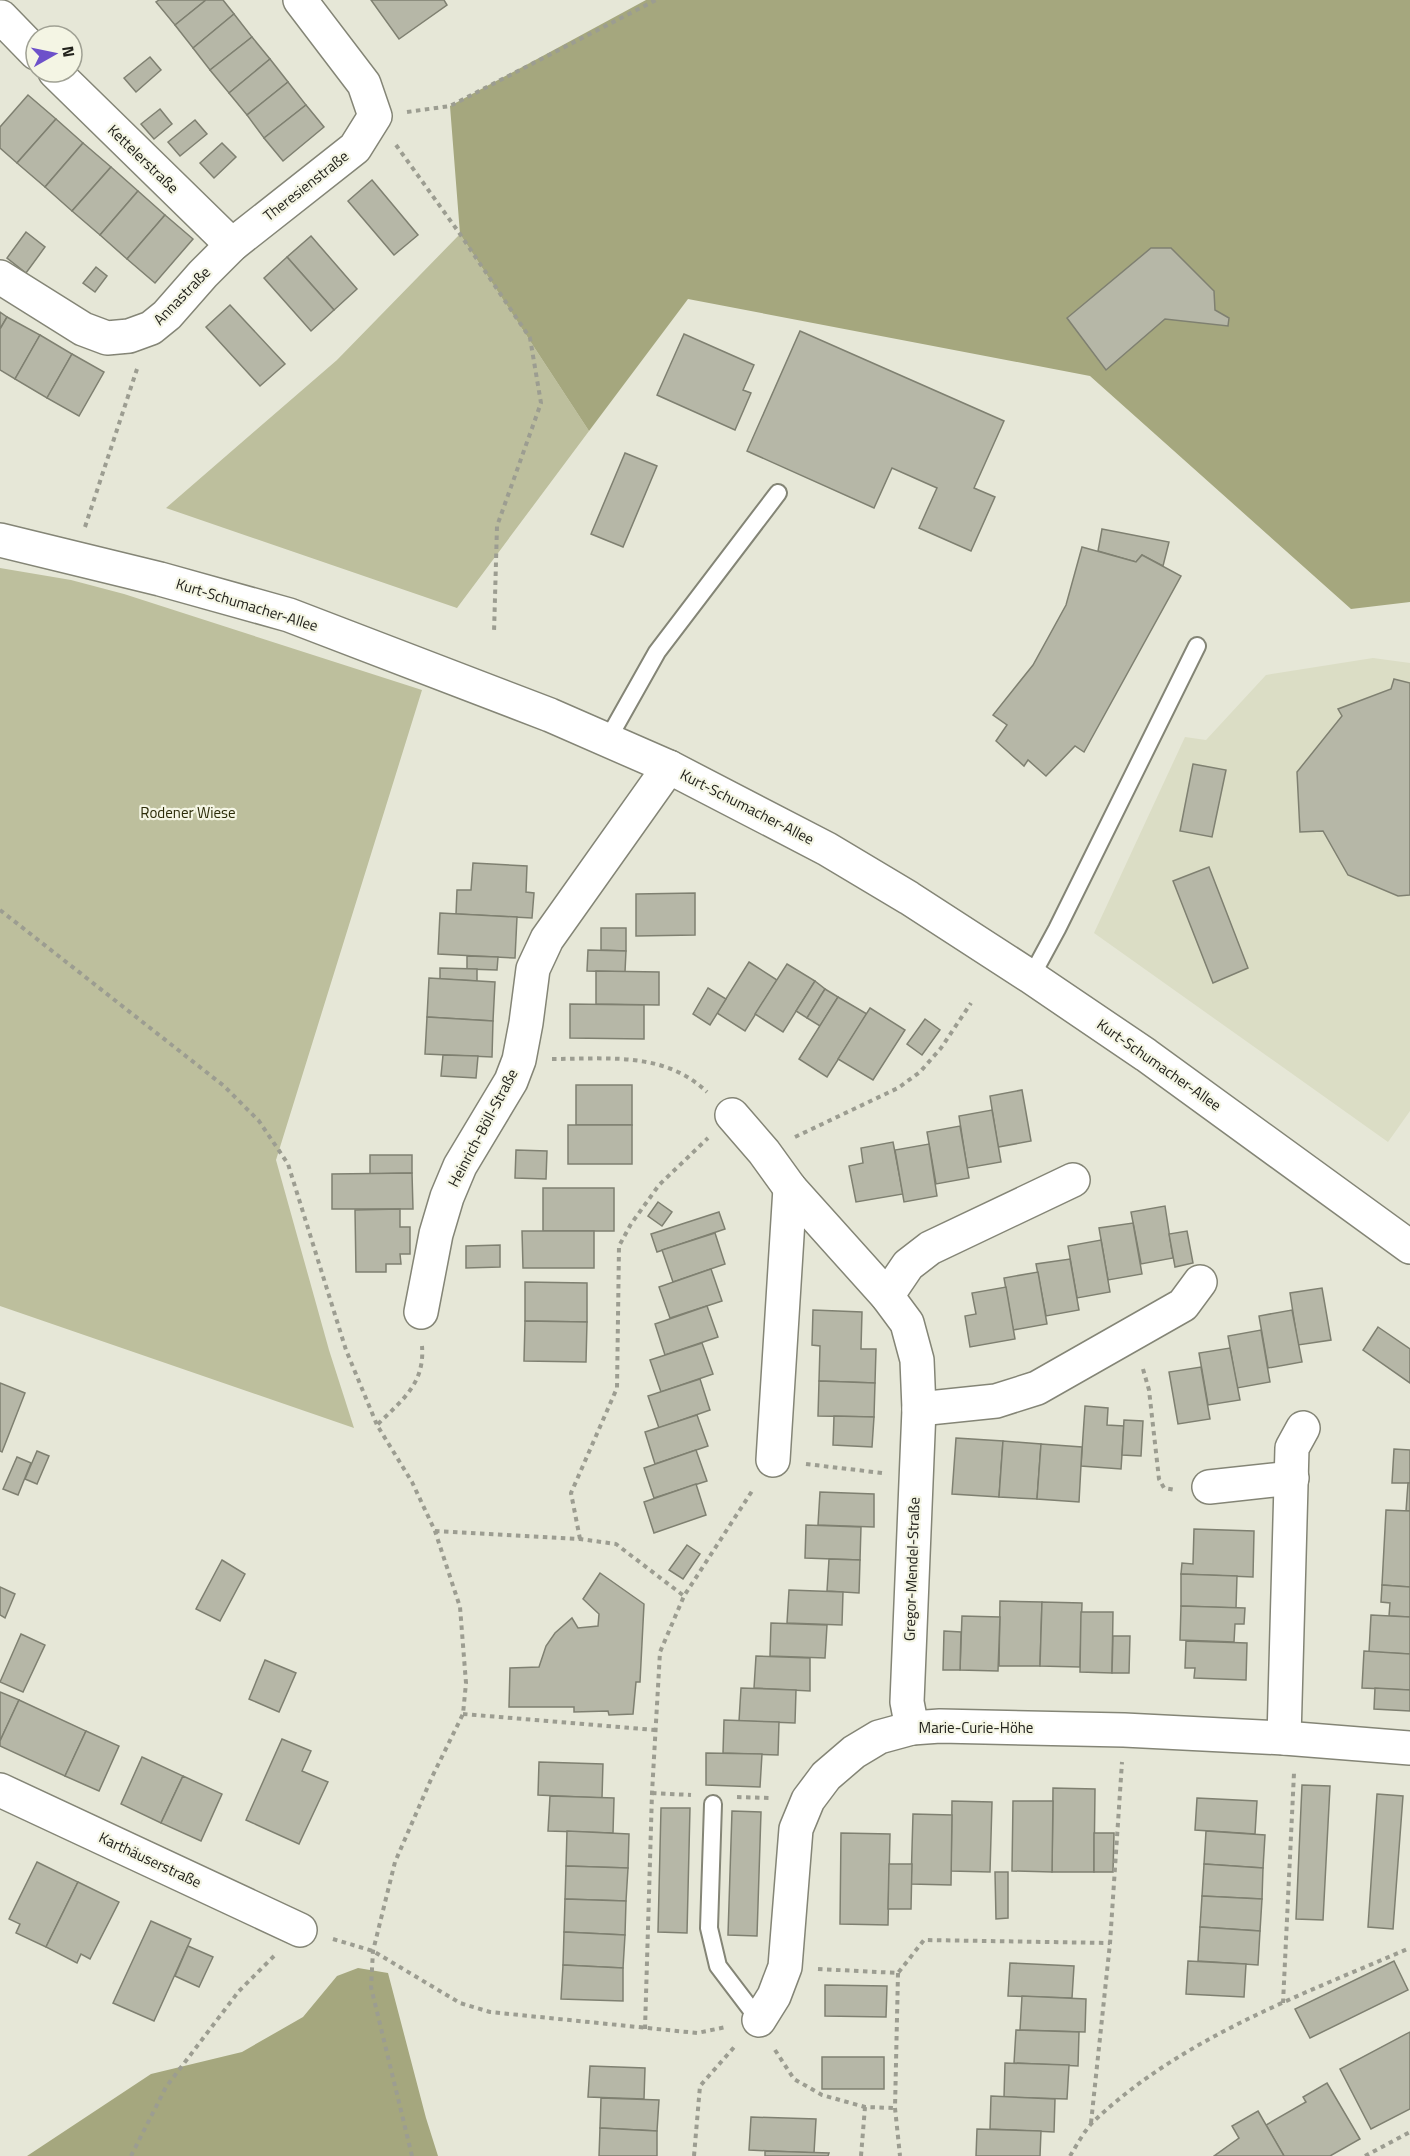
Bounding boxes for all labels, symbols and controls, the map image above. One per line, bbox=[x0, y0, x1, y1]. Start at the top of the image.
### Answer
north arrow bbox=[24, 24, 84, 84]
text: N bbox=[56, 44, 82, 59]
street label: Kettelerstraße bbox=[103, 119, 184, 199]
street label: Theresienstraße bbox=[258, 145, 353, 226]
street label: Annastraße bbox=[148, 261, 216, 330]
street label: Kurt-Schumacher-Allee bbox=[173, 572, 321, 637]
street label: Kurt-Schumacher-Allee bbox=[676, 763, 818, 850]
park label: Rodener Wiese bbox=[140, 801, 236, 824]
street label: Kurt-Schumacher-Allee bbox=[1092, 1013, 1226, 1116]
street label: Heinrich-Böll-Straße bbox=[442, 1065, 523, 1191]
street label: Gregor-Mendel-Straße bbox=[897, 1497, 926, 1641]
street label: Marie-Curie-Höhe bbox=[919, 1716, 1033, 1739]
street label: Karthäuserstraße bbox=[95, 1826, 205, 1893]

